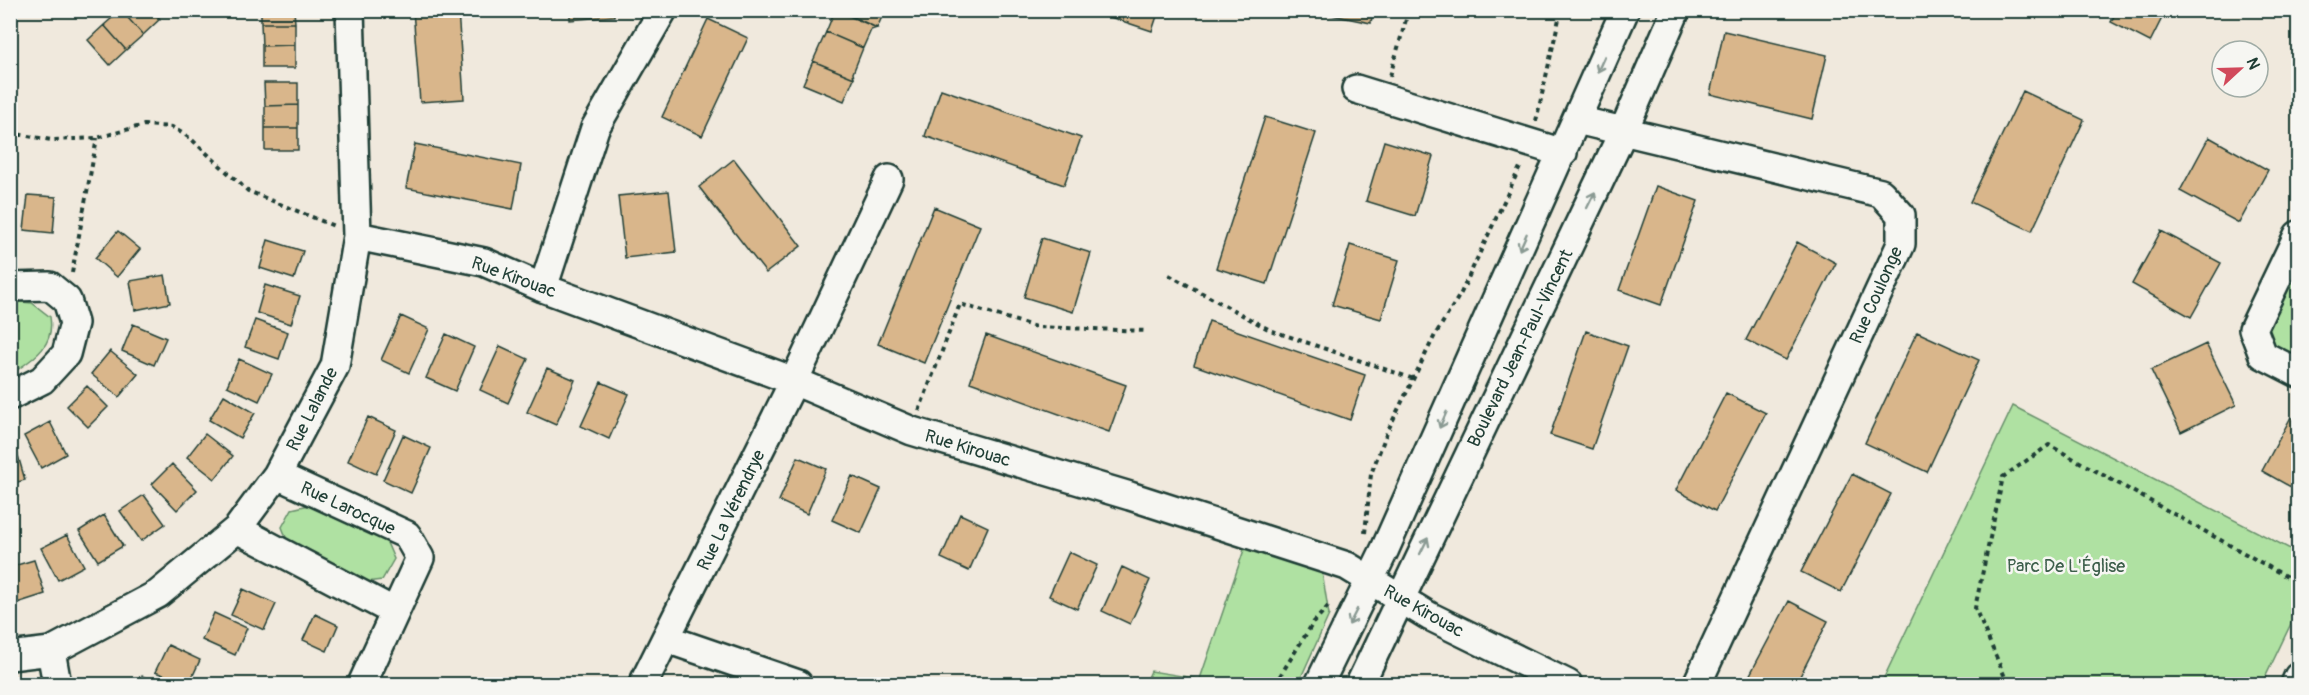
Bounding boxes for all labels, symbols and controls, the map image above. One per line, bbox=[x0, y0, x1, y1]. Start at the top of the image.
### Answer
north arrow bbox=[2210, 39, 2270, 99]
one-way arrow bbox=[1595, 55, 1606, 73]
text: N bbox=[2242, 55, 2264, 73]
one-way arrow bbox=[1585, 192, 1597, 210]
one-way arrow bbox=[1516, 233, 1528, 251]
street label: Rue Coulonge bbox=[1845, 243, 1908, 347]
street label: Boulevard Jean-Paul-Vincent bbox=[1462, 245, 1579, 451]
street label: Rue Kirouac bbox=[468, 252, 559, 303]
street label: Rue Lalande bbox=[282, 363, 343, 455]
one-way arrow bbox=[1437, 411, 1448, 429]
street label: Rue Kirouac bbox=[922, 425, 1014, 472]
street label: Rue La Vérendrye bbox=[692, 446, 771, 574]
street label: Rue Larocque bbox=[297, 476, 399, 540]
one-way arrow bbox=[1419, 538, 1431, 556]
park label: Parc De L'Église bbox=[2007, 555, 2125, 578]
street label: Rue Kirouac bbox=[1379, 580, 1468, 643]
one-way arrow bbox=[1346, 607, 1358, 625]

